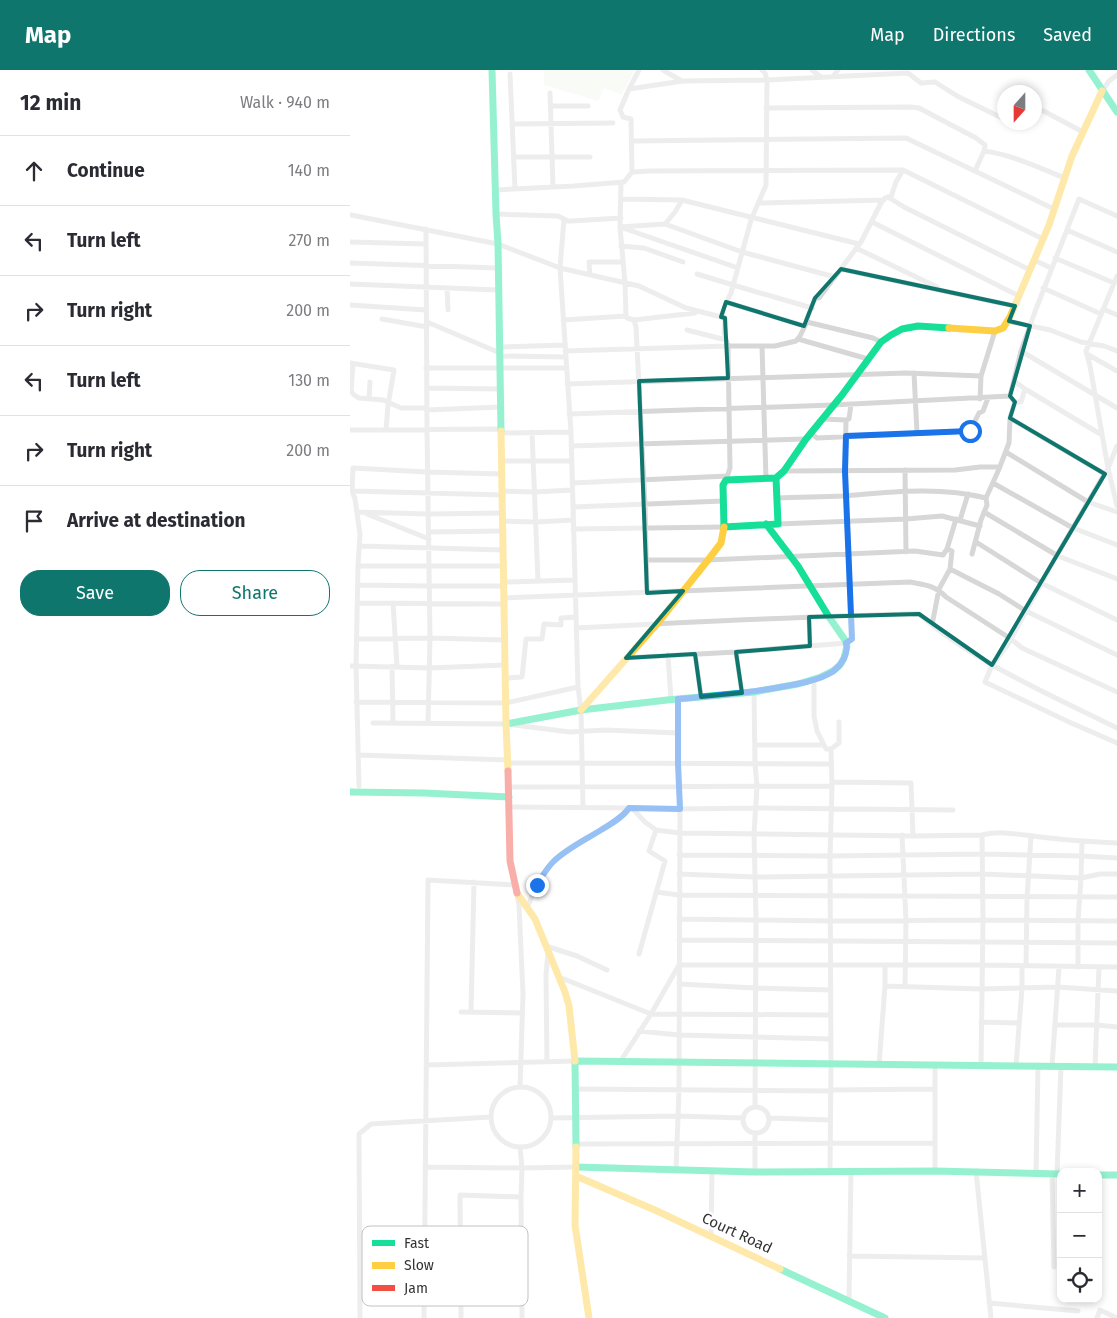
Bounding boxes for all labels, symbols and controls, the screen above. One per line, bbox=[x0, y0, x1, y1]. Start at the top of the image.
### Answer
text: Map bbox=[25, 21, 71, 49]
text: Map bbox=[870, 24, 905, 46]
text: Directions bbox=[933, 24, 1015, 46]
text: Saved bbox=[1043, 24, 1092, 46]
north arrow bbox=[997, 85, 1042, 130]
text: 12 min bbox=[20, 90, 81, 116]
text: Walk · 940 m bbox=[240, 93, 330, 112]
icon: ahead bbox=[20, 157, 48, 185]
text: Continue bbox=[67, 159, 145, 182]
text: 140 m bbox=[288, 161, 330, 180]
icon: left bbox=[20, 227, 48, 255]
text: Turn left bbox=[67, 229, 141, 252]
text: 270 m bbox=[288, 231, 330, 250]
icon: right bbox=[20, 297, 48, 325]
text: Turn right bbox=[67, 299, 152, 322]
text: 200 m bbox=[286, 301, 330, 320]
icon: left bbox=[20, 367, 48, 395]
text: Turn left bbox=[67, 369, 141, 392]
text: 130 m bbox=[288, 371, 330, 390]
route start bbox=[959, 420, 982, 443]
icon: right bbox=[20, 437, 48, 465]
text: Turn right bbox=[67, 439, 152, 462]
text: 200 m bbox=[286, 441, 330, 460]
icon: arrive bbox=[20, 507, 48, 535]
text: Arrive at destination bbox=[67, 509, 246, 532]
button: Save bbox=[20, 570, 170, 616]
button: Share bbox=[180, 570, 330, 616]
route end bbox=[526, 874, 549, 897]
map controls bbox=[1057, 1168, 1102, 1303]
button: + bbox=[1057, 1168, 1102, 1213]
street label: Court Road bbox=[699, 1209, 775, 1257]
button: − bbox=[1057, 1213, 1102, 1258]
legend bbox=[362, 1226, 528, 1306]
text: Fast bbox=[404, 1235, 430, 1252]
text: Slow bbox=[404, 1257, 434, 1274]
button: locate bbox=[1057, 1258, 1102, 1303]
text: Jam bbox=[404, 1280, 428, 1297]

